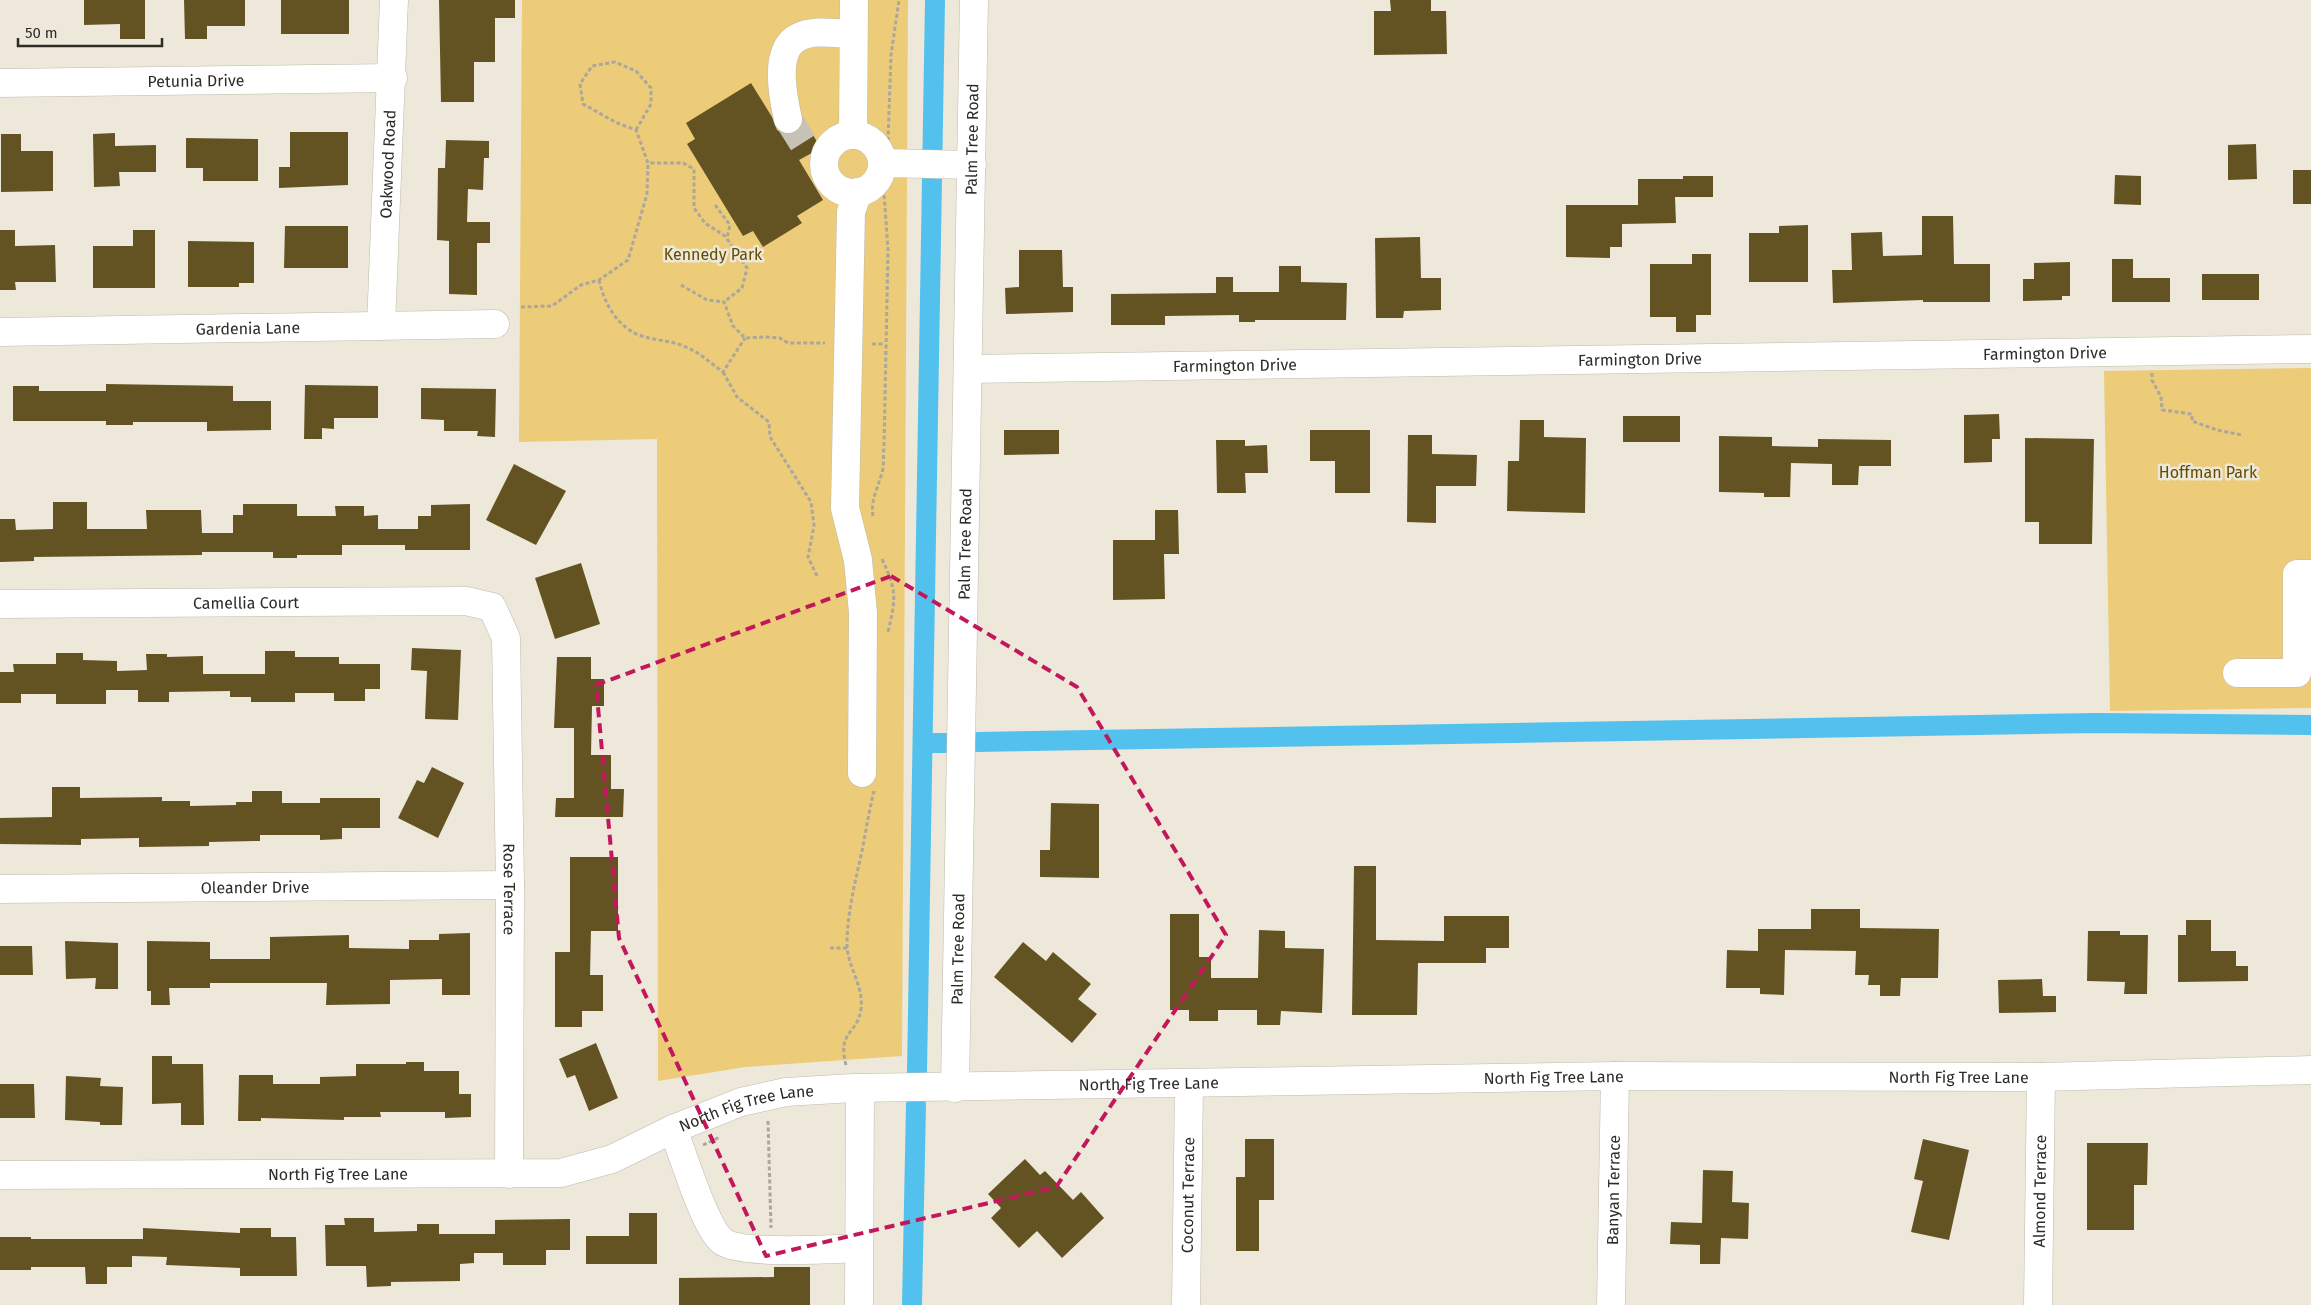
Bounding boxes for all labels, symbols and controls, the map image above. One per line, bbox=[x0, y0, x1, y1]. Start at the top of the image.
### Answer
scale bar bbox=[18, 15, 161, 47]
text: 50 m bbox=[25, 24, 58, 42]
street label: Petunia Drive bbox=[147, 70, 245, 91]
street label: Palm Tree Road bbox=[961, 83, 982, 195]
street label: Oakwood Road bbox=[376, 109, 399, 219]
park label: Kennedy Park bbox=[664, 245, 763, 264]
street label: Gardenia Lane bbox=[196, 318, 300, 338]
street label: Farmington Drive bbox=[1983, 343, 2107, 363]
street label: Farmington Drive bbox=[1578, 349, 1702, 369]
street label: Farmington Drive bbox=[1173, 355, 1297, 375]
park label: Hoffman Park bbox=[2159, 463, 2258, 482]
street label: Palm Tree Road bbox=[954, 488, 975, 600]
street label: Camellia Court bbox=[193, 593, 299, 612]
street label: Rose Terrace bbox=[500, 843, 520, 935]
street label: Oleander Drive bbox=[201, 877, 309, 897]
street label: Palm Tree Road bbox=[947, 893, 968, 1005]
street label: North Fig Tree Lane bbox=[1483, 1067, 1624, 1088]
street label: North Fig Tree Lane bbox=[1889, 1067, 2029, 1086]
street label: North Fig Tree Lane bbox=[1078, 1073, 1219, 1094]
street label: North Fig Tree Lane bbox=[676, 1081, 814, 1135]
street label: Almond Terrace bbox=[2029, 1134, 2050, 1248]
street label: Banyan Terrace bbox=[1603, 1135, 1623, 1245]
street label: Coconut Terrace bbox=[1177, 1137, 1198, 1253]
street label: North Fig Tree Lane bbox=[268, 1164, 408, 1184]

